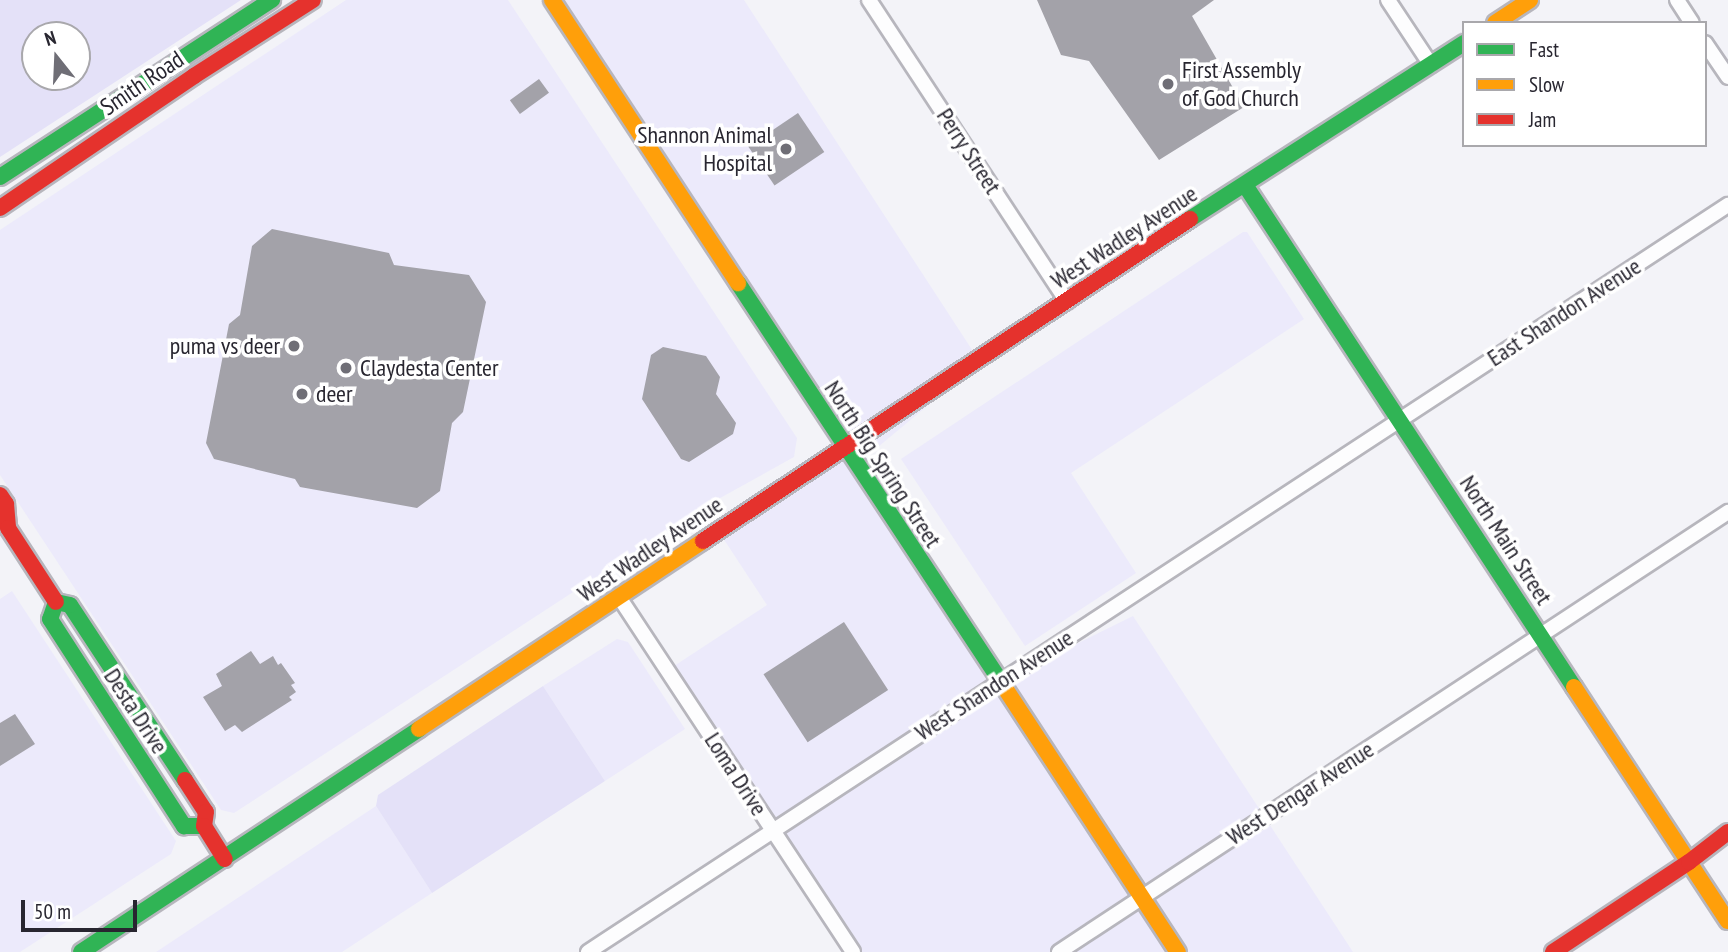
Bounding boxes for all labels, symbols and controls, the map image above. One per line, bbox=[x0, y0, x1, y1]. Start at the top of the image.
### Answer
north arrow bbox=[21, 21, 91, 91]
legend bbox=[1462, 21, 1707, 147]
text: N bbox=[42, 25, 59, 51]
text: Fast bbox=[1529, 36, 1559, 63]
street label: Smith Road bbox=[95, 45, 189, 121]
place label: First Assembly of God Church bbox=[1182, 56, 1302, 112]
text: Slow bbox=[1529, 71, 1564, 98]
marker: First Assembly of God Church bbox=[1160, 76, 1176, 92]
street label: Perry Street bbox=[931, 102, 1007, 200]
text: Jam bbox=[1529, 106, 1556, 133]
place label: Shannon Animal Hospital bbox=[637, 121, 772, 177]
marker: Shannon Animal Hospital bbox=[778, 141, 794, 157]
street label: West Wadley Avenue bbox=[1045, 179, 1203, 295]
street label: East Shandon Avenue bbox=[1482, 252, 1646, 372]
place label: puma vs deer bbox=[170, 332, 280, 360]
marker: puma vs deer bbox=[286, 338, 302, 354]
place label: Claydesta Center bbox=[360, 354, 499, 382]
marker: Claydesta Center bbox=[338, 360, 354, 376]
street label: North Big Spring Street bbox=[818, 375, 948, 553]
place label: deer bbox=[316, 380, 353, 408]
marker: deer bbox=[294, 386, 310, 402]
street label: North Main Street bbox=[1454, 470, 1558, 610]
street label: West Wadley Avenue bbox=[571, 489, 729, 609]
street label: West Shandon Avenue bbox=[909, 623, 1079, 747]
street label: Desta Drive bbox=[98, 663, 174, 759]
street label: Loma Drive bbox=[699, 727, 773, 821]
street label: West Dengar Avenue bbox=[1221, 735, 1379, 851]
scale bar bbox=[24, 886, 140, 930]
text: 50 m bbox=[34, 898, 71, 925]

